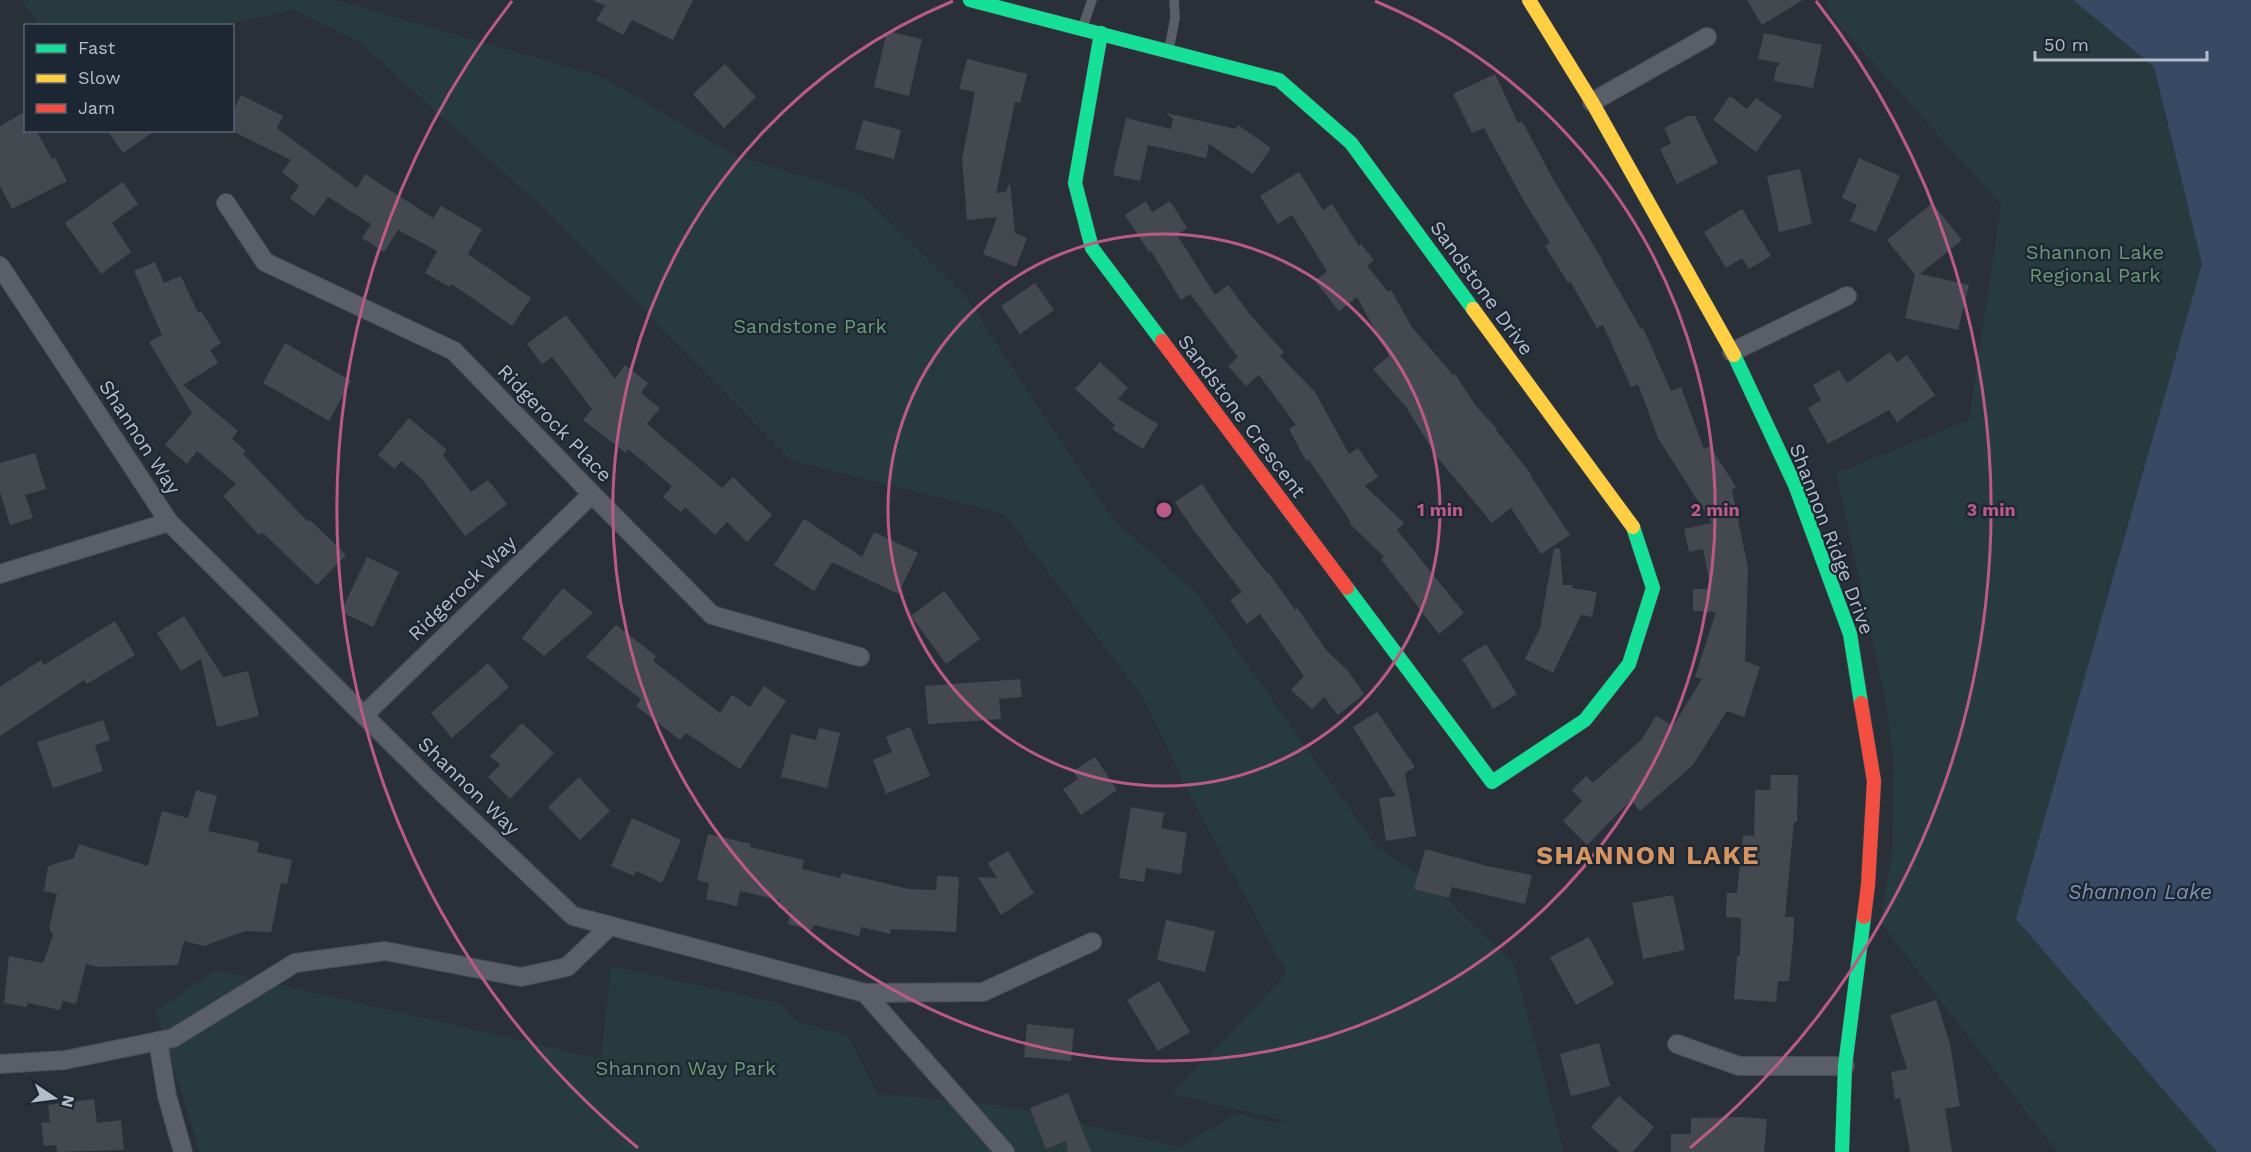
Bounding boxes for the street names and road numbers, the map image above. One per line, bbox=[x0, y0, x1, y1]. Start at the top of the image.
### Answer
street label: Sandstone Drive bbox=[1425, 216, 1539, 360]
street label: Sandstone Crescent bbox=[1173, 330, 1311, 503]
street label: Ridgerock Place bbox=[493, 359, 617, 487]
street label: Shannon Way bbox=[94, 375, 186, 499]
street label: Shannon Ridge Drive bbox=[1785, 440, 1879, 638]
street label: Ridgerock Way bbox=[403, 530, 522, 646]
street label: Shannon Way bbox=[413, 732, 525, 841]

